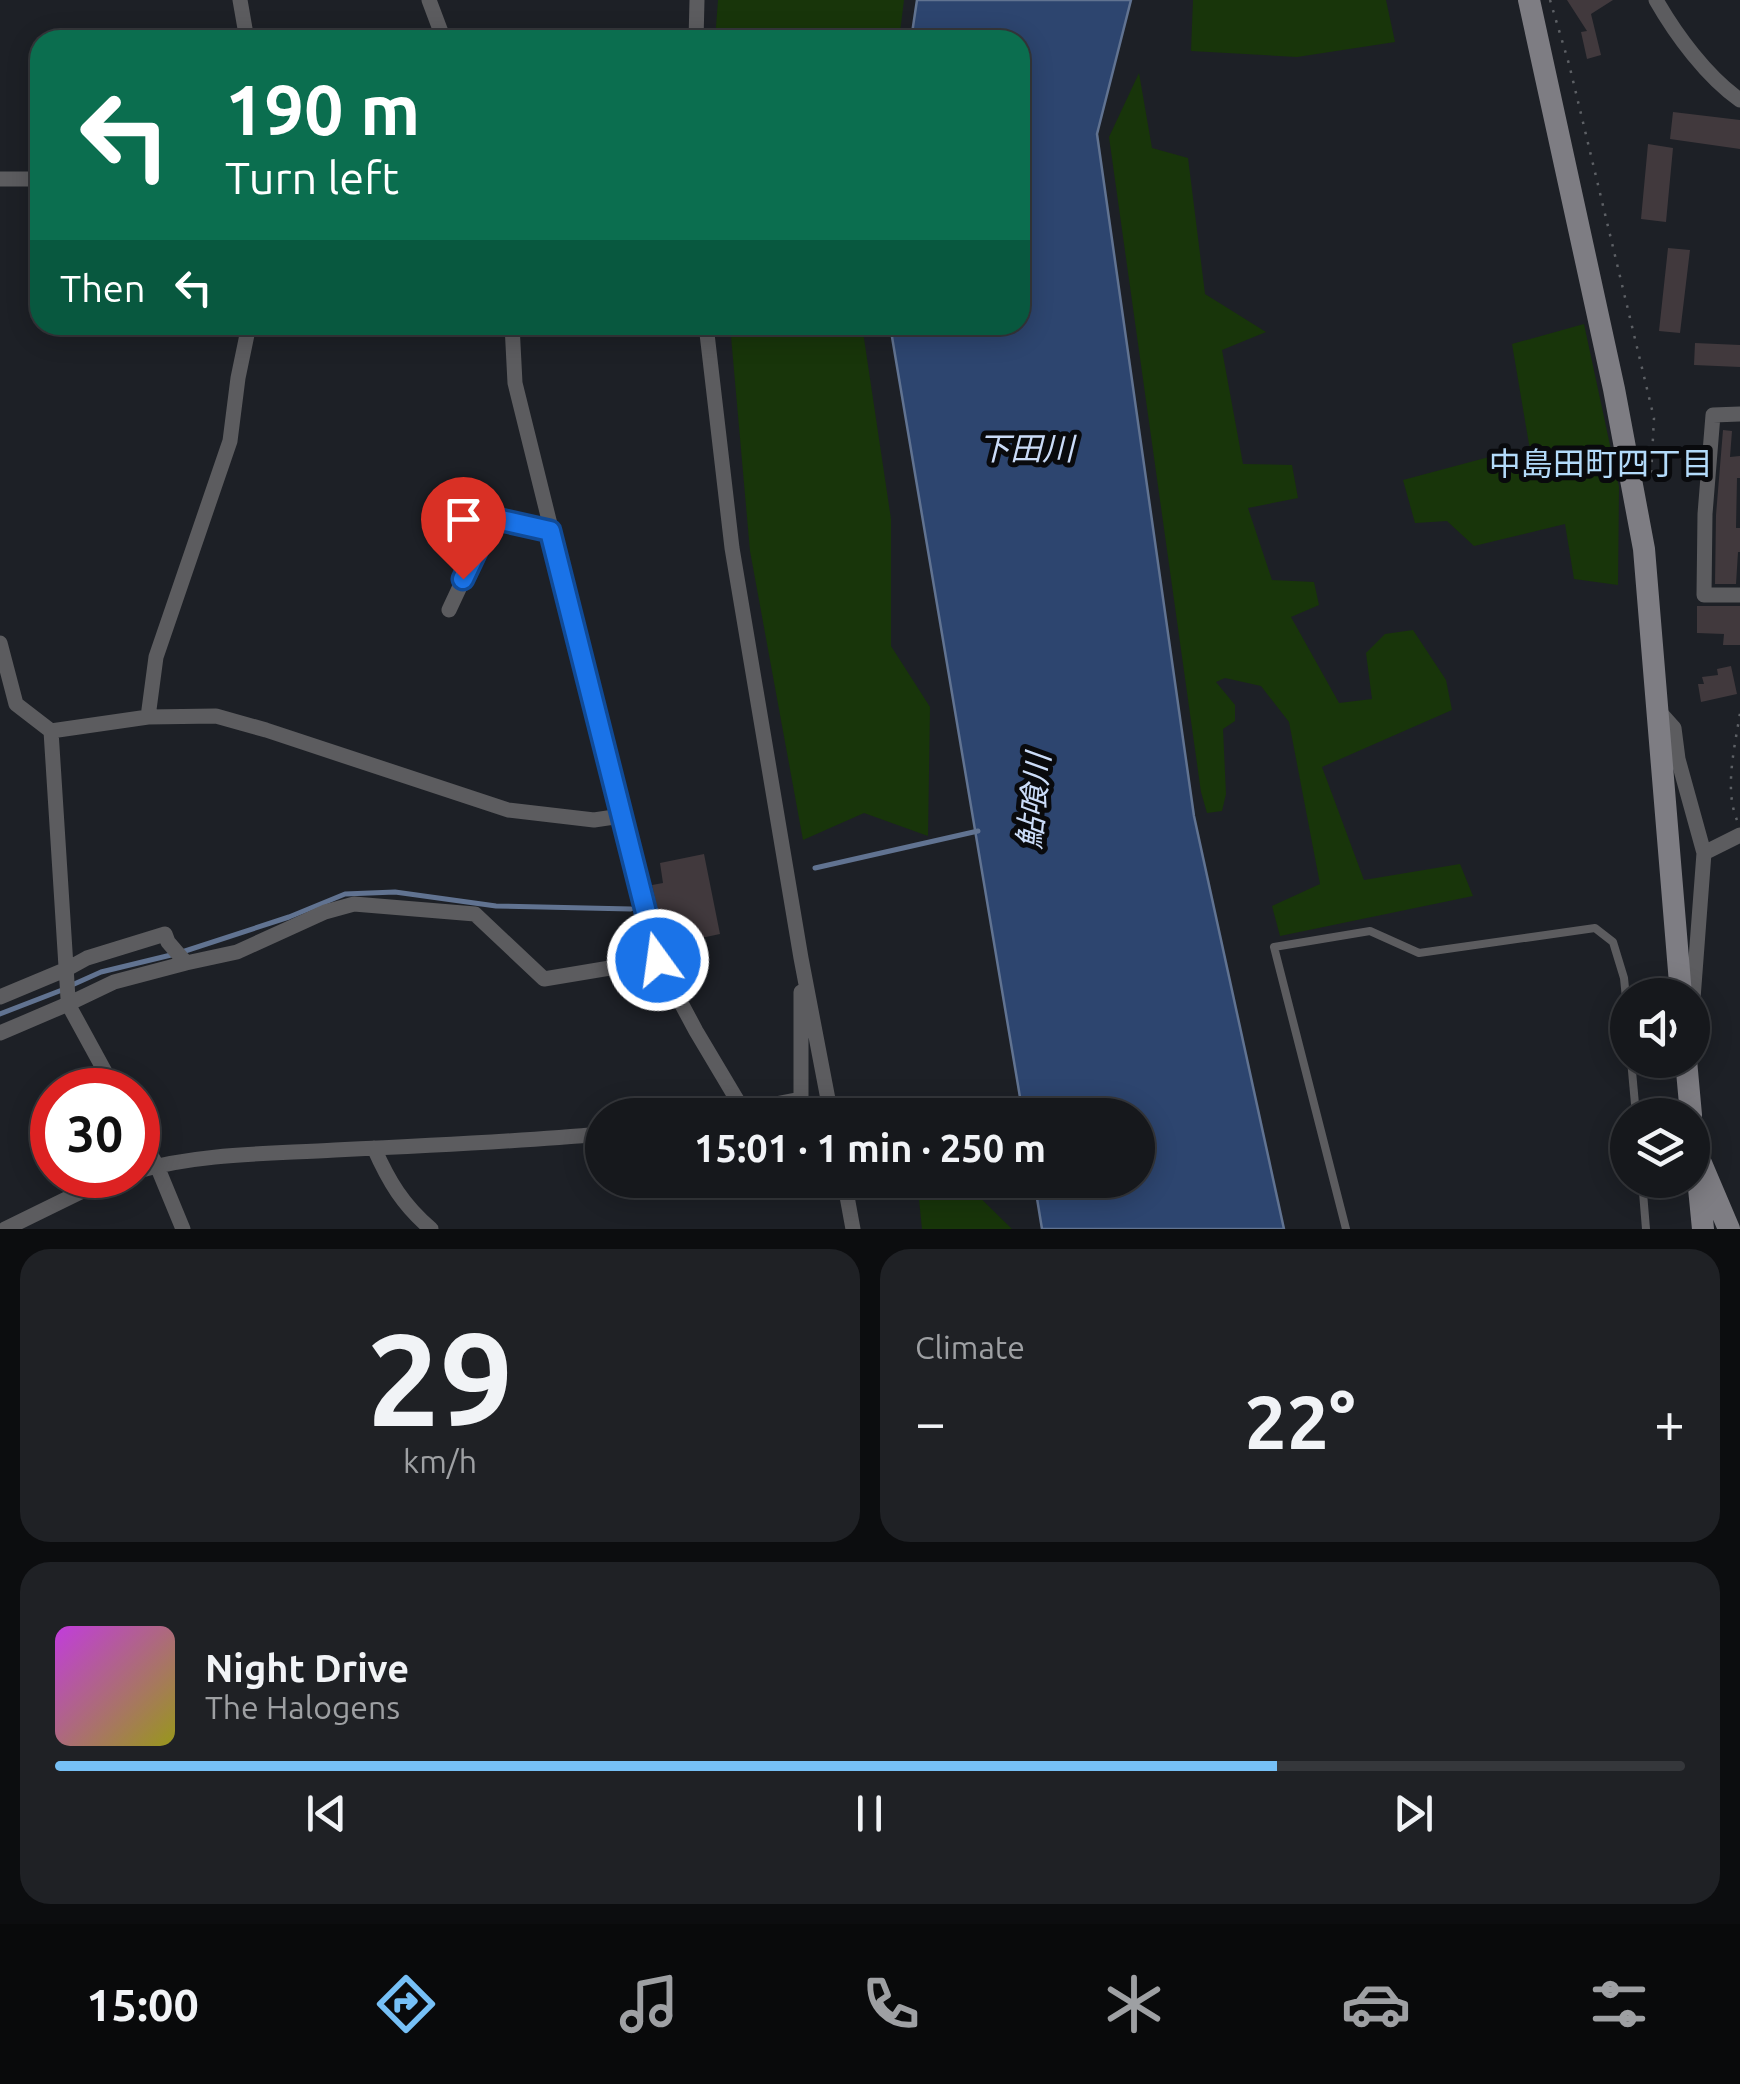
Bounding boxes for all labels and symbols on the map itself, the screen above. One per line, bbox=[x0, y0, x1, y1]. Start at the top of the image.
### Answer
water label: 下田川 bbox=[978, 430, 1077, 466]
district label: 中島田町四丁目 bbox=[1489, 445, 1713, 481]
pin bbox=[421, 477, 506, 580]
water label: 鮎喰川 bbox=[1010, 748, 1056, 851]
position arrow bbox=[606, 908, 710, 1012]
speed limit sign: 30 bbox=[30, 1068, 160, 1198]

